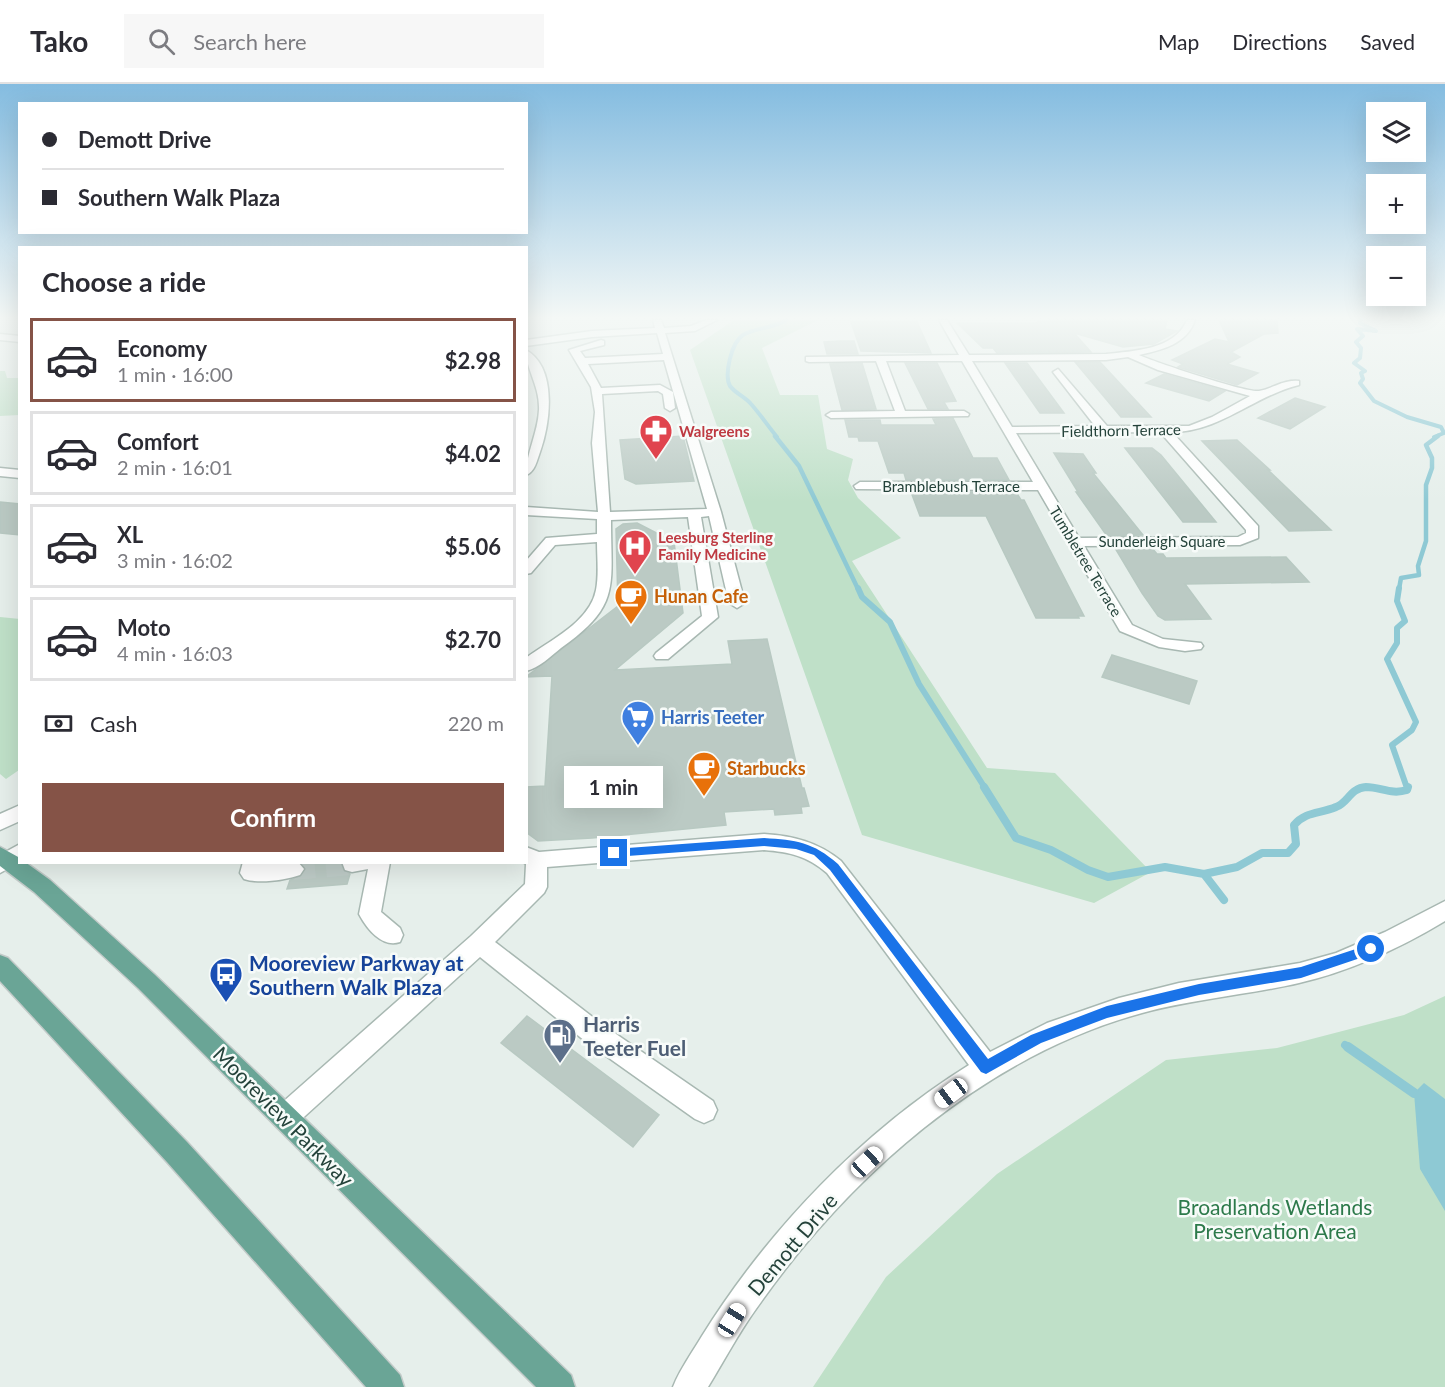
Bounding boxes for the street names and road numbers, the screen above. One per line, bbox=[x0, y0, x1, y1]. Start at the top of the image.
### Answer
street label: Fieldthorn Terrace bbox=[1061, 420, 1181, 440]
street label: Bramblebush Terrace bbox=[882, 477, 1020, 495]
street label: Tumbletree Terrace bbox=[1046, 502, 1126, 620]
street label: Sunderleigh Square bbox=[1099, 532, 1226, 550]
street label: Mooreview Parkway bbox=[209, 1041, 359, 1191]
street label: Demott Drive bbox=[742, 1188, 842, 1300]

